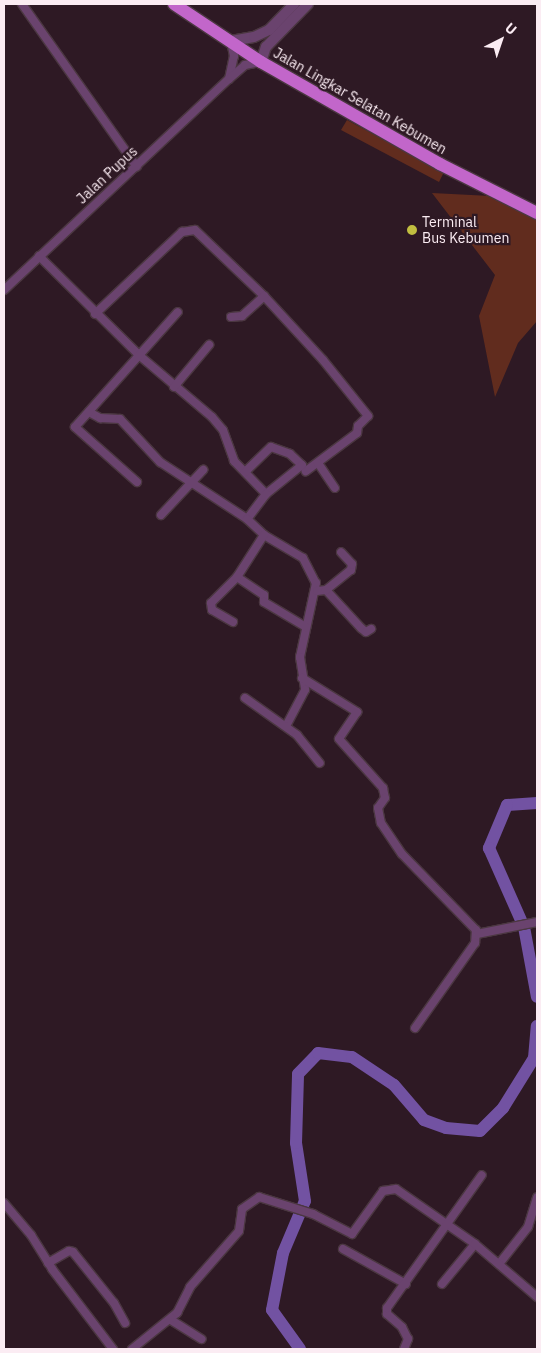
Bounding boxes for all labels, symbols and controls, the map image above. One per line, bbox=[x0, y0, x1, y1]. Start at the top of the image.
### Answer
north arrow bbox=[476, 15, 526, 65]
text: U bbox=[501, 19, 520, 39]
street label: Jalan Lingkar Selatan Kebumen bbox=[270, 44, 450, 158]
street label: Jalan Pupus bbox=[73, 143, 141, 207]
place label: Terminal Bus Kebumen bbox=[422, 214, 509, 246]
marker: Terminal Bus Kebumen bbox=[406, 224, 418, 236]

